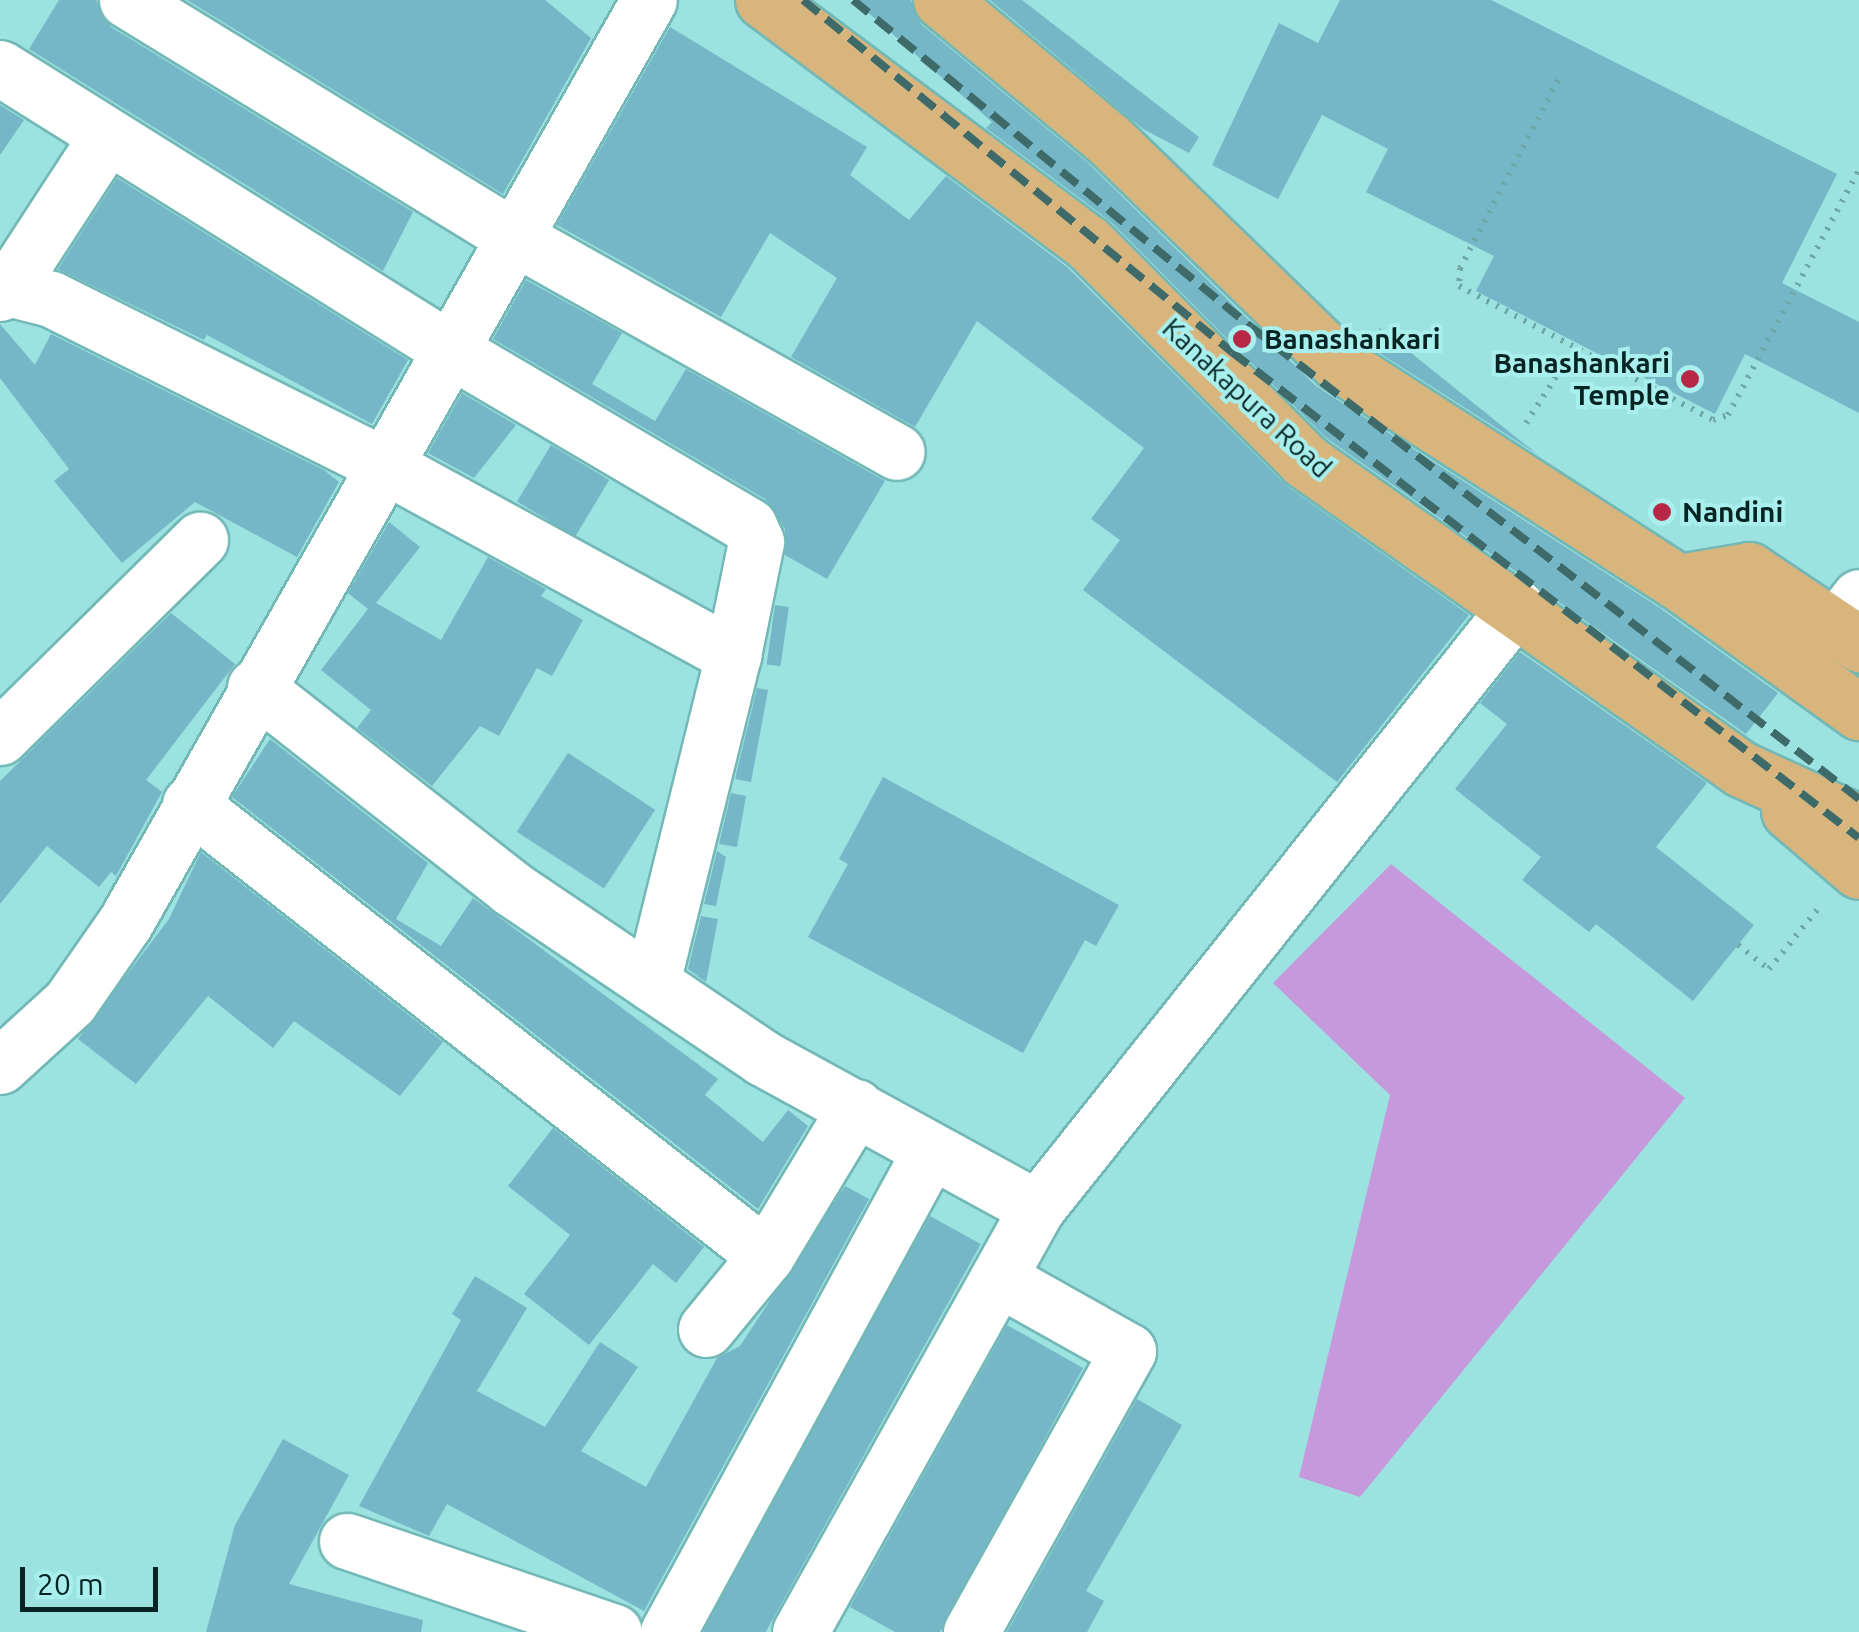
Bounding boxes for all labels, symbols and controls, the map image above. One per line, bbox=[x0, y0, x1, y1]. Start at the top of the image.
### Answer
street label: Kanakapura Road bbox=[1156, 311, 1338, 485]
place label: Banashankari bbox=[1264, 322, 1441, 356]
marker: Banashankari bbox=[1229, 326, 1255, 352]
place label: Banashankari Temple bbox=[1493, 346, 1670, 412]
marker: Banashankari Temple bbox=[1679, 368, 1701, 390]
place label: Nandini bbox=[1682, 495, 1783, 529]
marker: Nandini bbox=[1651, 501, 1673, 523]
scale bar bbox=[25, 1547, 162, 1609]
text: 20 m bbox=[37, 1567, 104, 1601]

